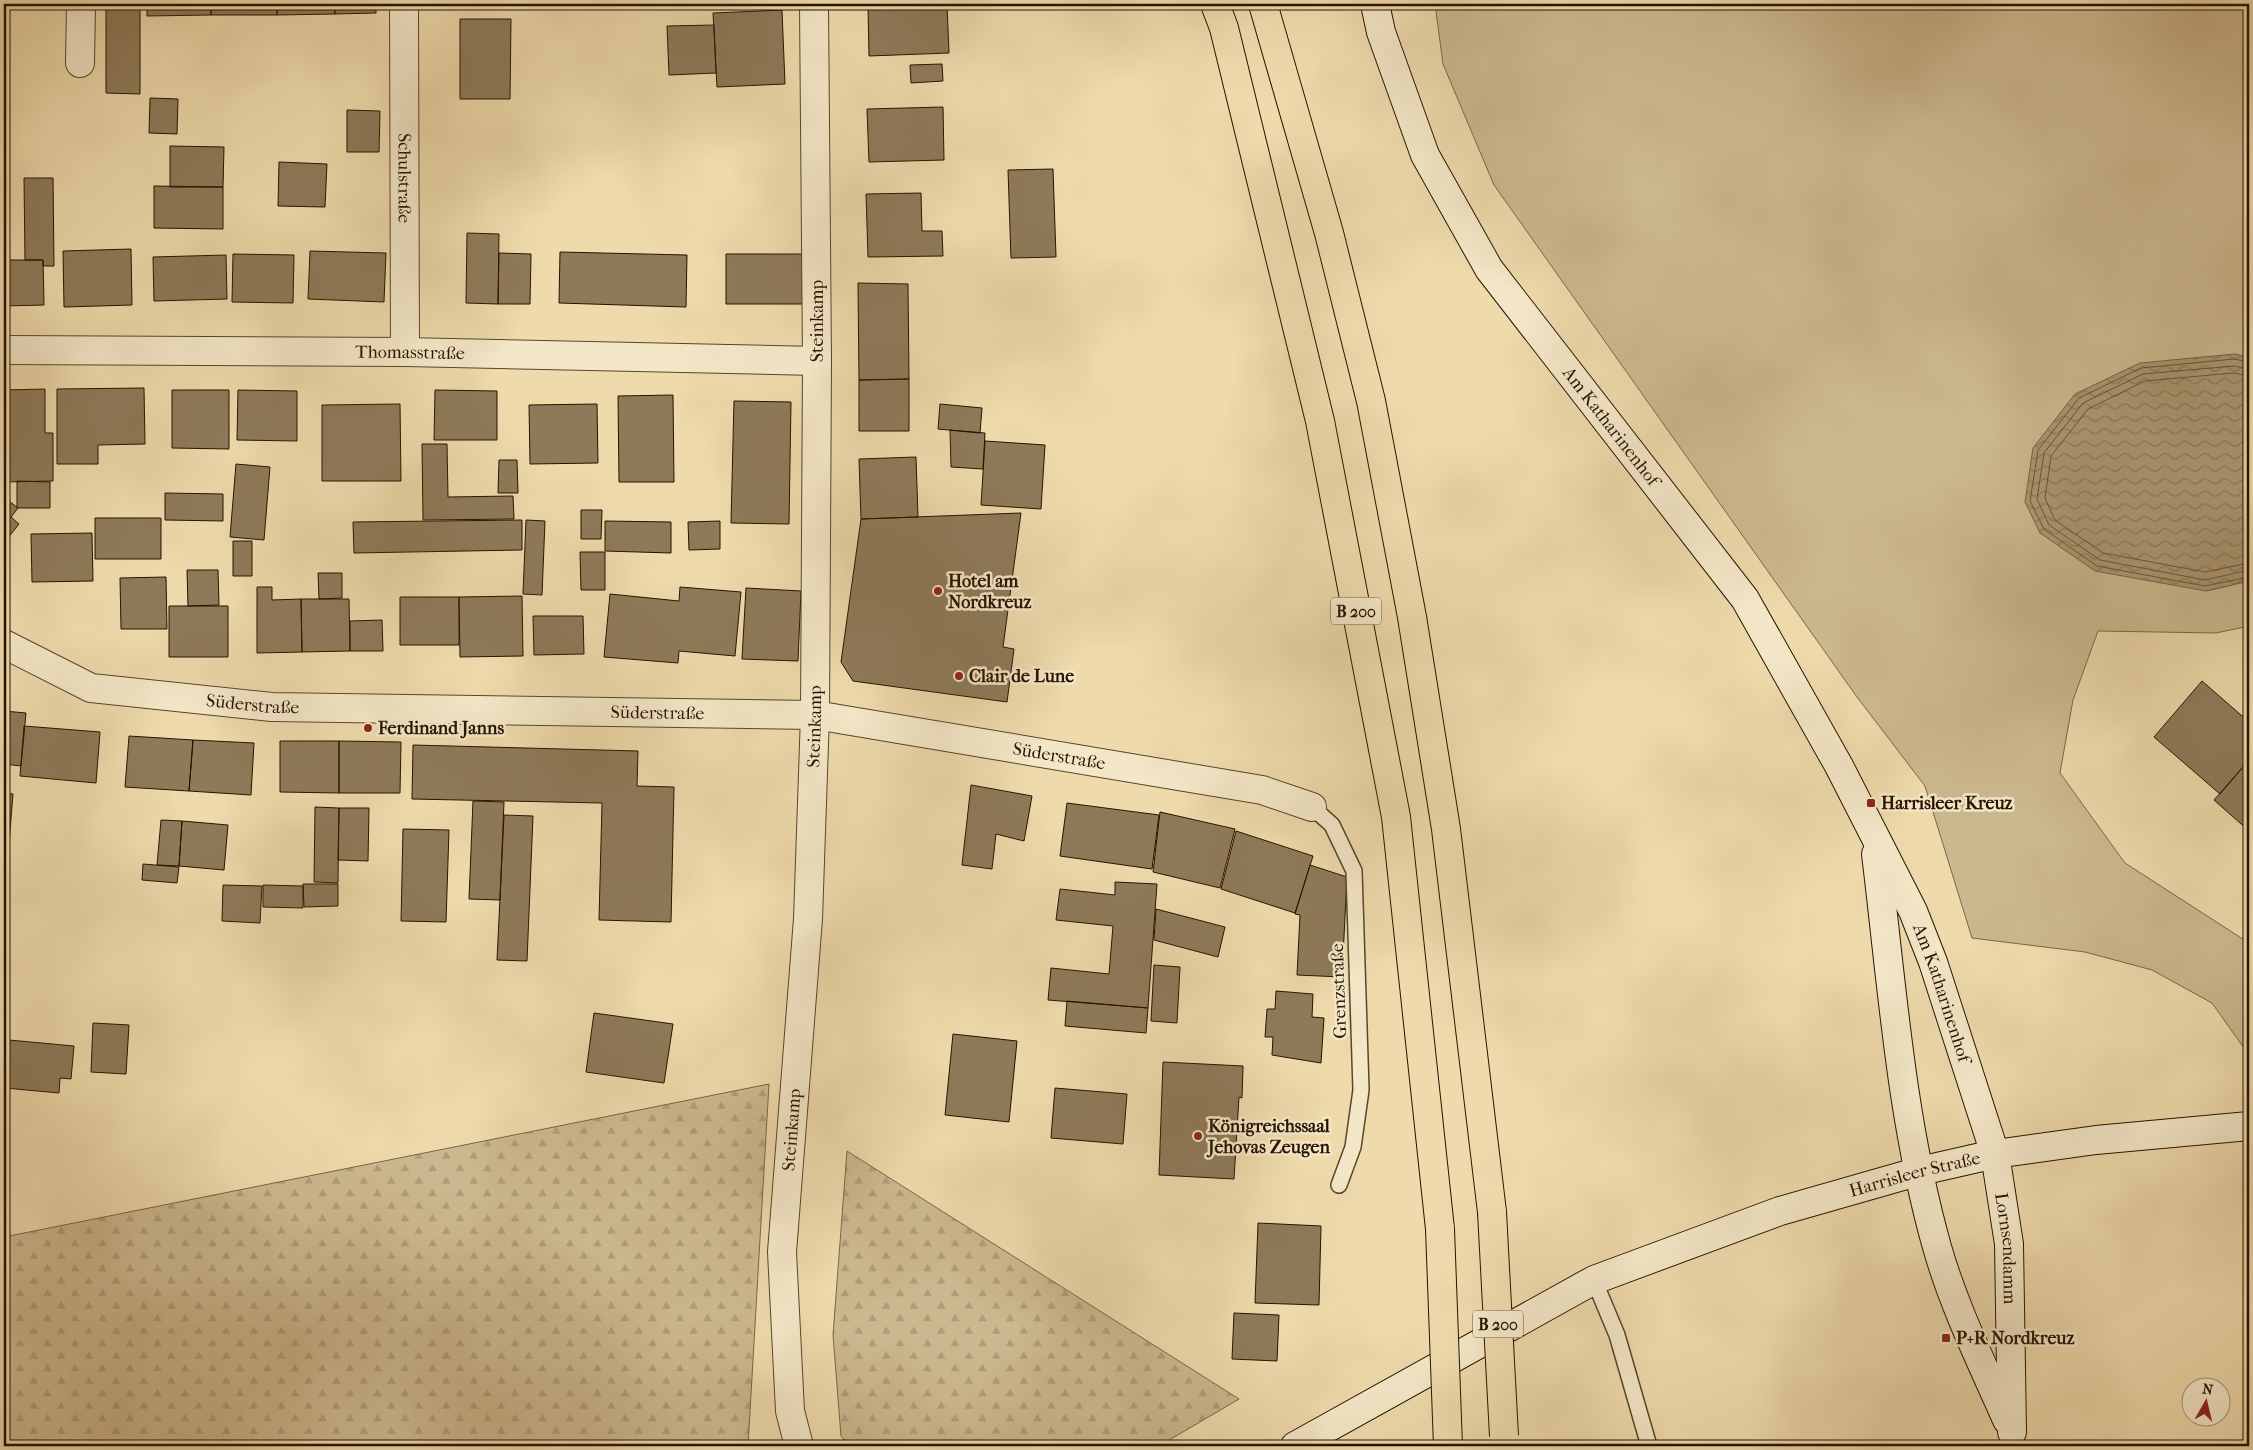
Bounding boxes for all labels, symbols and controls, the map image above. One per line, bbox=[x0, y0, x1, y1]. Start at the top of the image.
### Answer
street label: Schulstraße bbox=[394, 133, 415, 223]
street label: Steinkamp bbox=[807, 279, 828, 362]
street label: Thomasstraße bbox=[355, 341, 465, 364]
street label: Am Katharinenhof bbox=[1558, 362, 1666, 493]
place label: Hotel am Nordkreuz bbox=[948, 571, 1032, 613]
marker: Hotel am Nordkreuz bbox=[932, 585, 944, 597]
road number: B 200 bbox=[1331, 598, 1381, 624]
place label: Clair de Lune bbox=[969, 666, 1074, 687]
marker: Clair de Lune bbox=[953, 670, 965, 682]
street label: Steinkamp bbox=[803, 685, 826, 768]
street label: Süderstraße bbox=[205, 690, 300, 718]
street label: Süderstraße bbox=[611, 701, 705, 724]
place label: Ferdinand Janns bbox=[377, 718, 504, 739]
marker: Ferdinand Janns bbox=[362, 722, 374, 734]
street label: Süderstraße bbox=[1011, 738, 1107, 774]
place label: Harrisleer Kreuz bbox=[1881, 793, 2013, 814]
marker: Harrisleer Kreuz bbox=[1865, 797, 1877, 809]
street label: Am Katharinenhof bbox=[1908, 920, 1976, 1069]
street label: Grenzstraße bbox=[1327, 943, 1351, 1039]
street label: Steinkamp bbox=[778, 1087, 805, 1172]
place label: Königreichssaal Jehovas Zeugen bbox=[1206, 1116, 1331, 1158]
marker: Königreichssaal Jehovas Zeugen bbox=[1192, 1130, 1204, 1142]
street label: Harrisleer Straße bbox=[1847, 1147, 1982, 1201]
street label: Lornsendamm bbox=[1991, 1191, 2020, 1305]
road number: B 200 bbox=[1473, 1310, 1523, 1338]
place label: P+R Nordkreuz bbox=[1956, 1328, 2074, 1349]
marker: P+R Nordkreuz bbox=[1940, 1332, 1952, 1344]
north arrow bbox=[2180, 1378, 2230, 1428]
text: N bbox=[2201, 1380, 2215, 1399]

